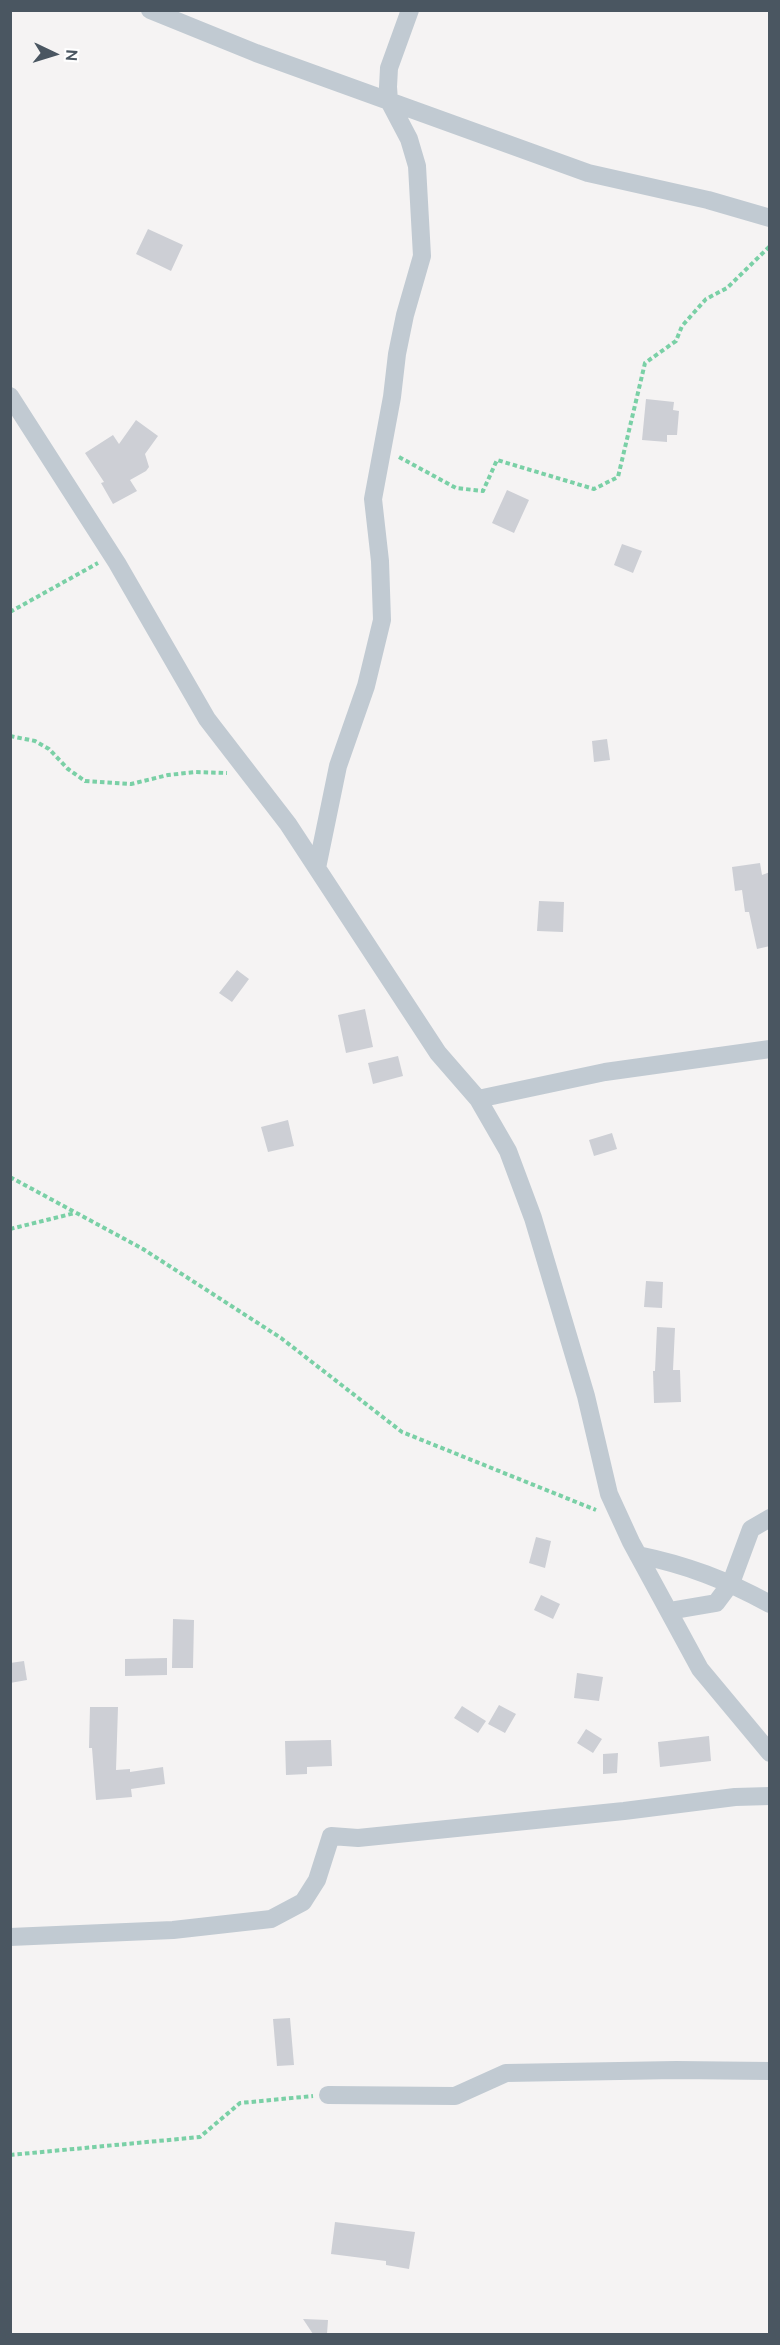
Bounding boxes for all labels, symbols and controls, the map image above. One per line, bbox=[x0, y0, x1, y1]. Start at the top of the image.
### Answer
north arrow bbox=[24, 24, 84, 84]
text: N bbox=[63, 49, 81, 62]

